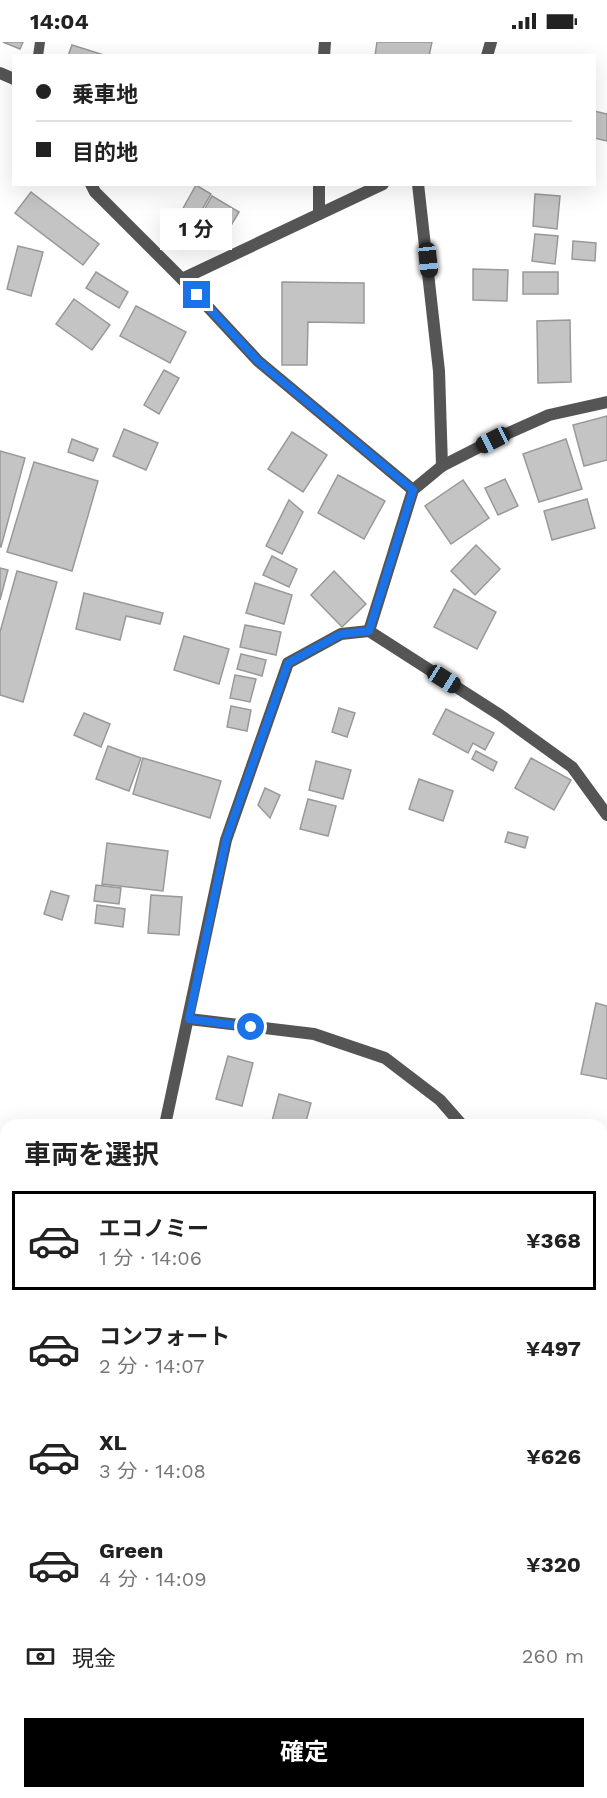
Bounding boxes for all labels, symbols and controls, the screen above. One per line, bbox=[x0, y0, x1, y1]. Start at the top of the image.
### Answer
text: 14:04 bbox=[30, 9, 89, 34]
text: 乗車地 bbox=[72, 82, 138, 107]
text: 目的地 bbox=[72, 140, 138, 165]
callout: 1 分 bbox=[161, 208, 233, 250]
text: 1 分 bbox=[179, 217, 213, 241]
car bbox=[417, 241, 439, 279]
route end bbox=[183, 281, 210, 308]
car bbox=[473, 424, 513, 456]
car bbox=[424, 662, 464, 696]
route start bbox=[237, 1013, 264, 1040]
text: 車両を選択 bbox=[24, 1139, 159, 1171]
icon: car bbox=[27, 1214, 81, 1268]
text: エコノミー bbox=[99, 1216, 209, 1241]
text: ¥368 bbox=[526, 1228, 581, 1253]
text: 1 分 · 14:06 bbox=[99, 1246, 202, 1270]
icon: car bbox=[27, 1322, 81, 1376]
text: コンフォート bbox=[99, 1324, 230, 1349]
text: ¥497 bbox=[526, 1336, 581, 1361]
text: 2 分 · 14:07 bbox=[99, 1354, 204, 1378]
icon: car bbox=[27, 1430, 81, 1484]
text: XL bbox=[99, 1430, 127, 1455]
text: ¥626 bbox=[526, 1444, 581, 1469]
text: 3 分 · 14:08 bbox=[99, 1459, 206, 1483]
icon: car bbox=[27, 1538, 81, 1592]
text: Green bbox=[99, 1538, 163, 1563]
text: ¥320 bbox=[526, 1552, 581, 1577]
text: 4 分 · 14:09 bbox=[99, 1567, 207, 1591]
icon: cash bbox=[24, 1640, 57, 1673]
text: 260 m bbox=[522, 1644, 584, 1668]
text: 現金 bbox=[72, 1646, 116, 1671]
button: 確定 bbox=[24, 1718, 584, 1787]

